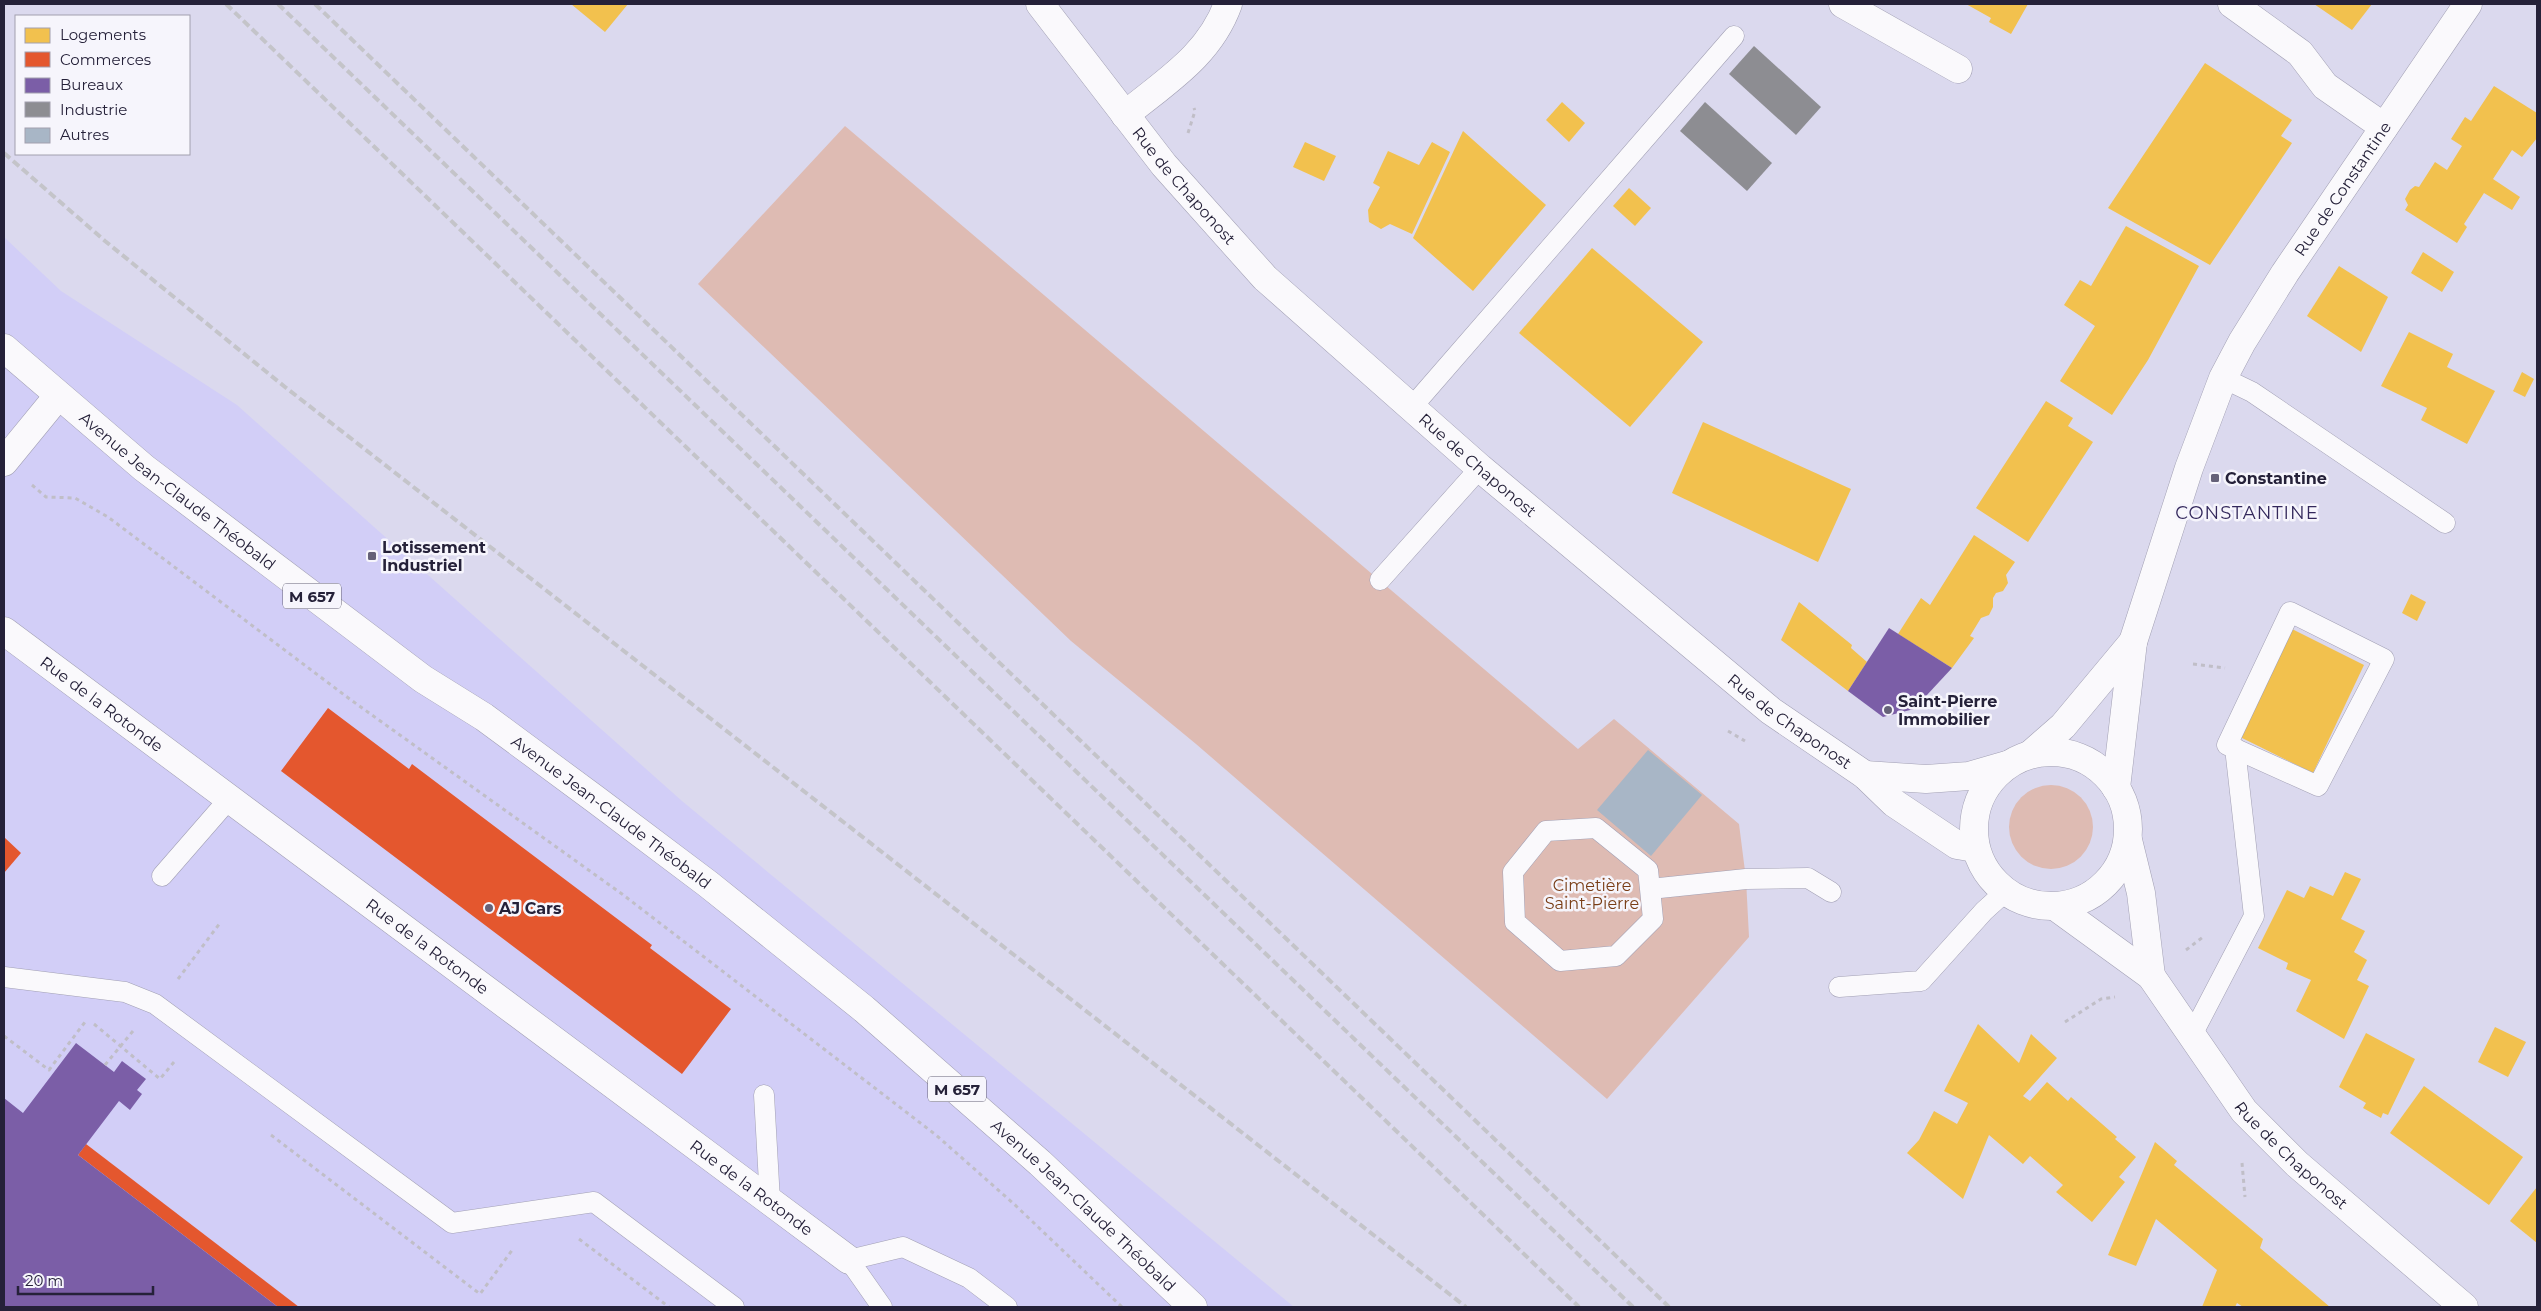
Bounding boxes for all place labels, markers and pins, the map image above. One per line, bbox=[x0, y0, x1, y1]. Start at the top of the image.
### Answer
place label: Constantine bbox=[2225, 469, 2327, 488]
marker: Constantine bbox=[2209, 472, 2221, 484]
place label: Lotissement Industriel bbox=[382, 538, 486, 575]
marker: Lotissement Industriel bbox=[366, 550, 378, 562]
place label: Saint-Pierre Immobilier bbox=[1898, 692, 1997, 729]
marker: Saint-Pierre Immobilier bbox=[1882, 704, 1894, 716]
place label: AJ Cars bbox=[498, 899, 562, 918]
marker: AJ Cars bbox=[483, 902, 495, 914]

